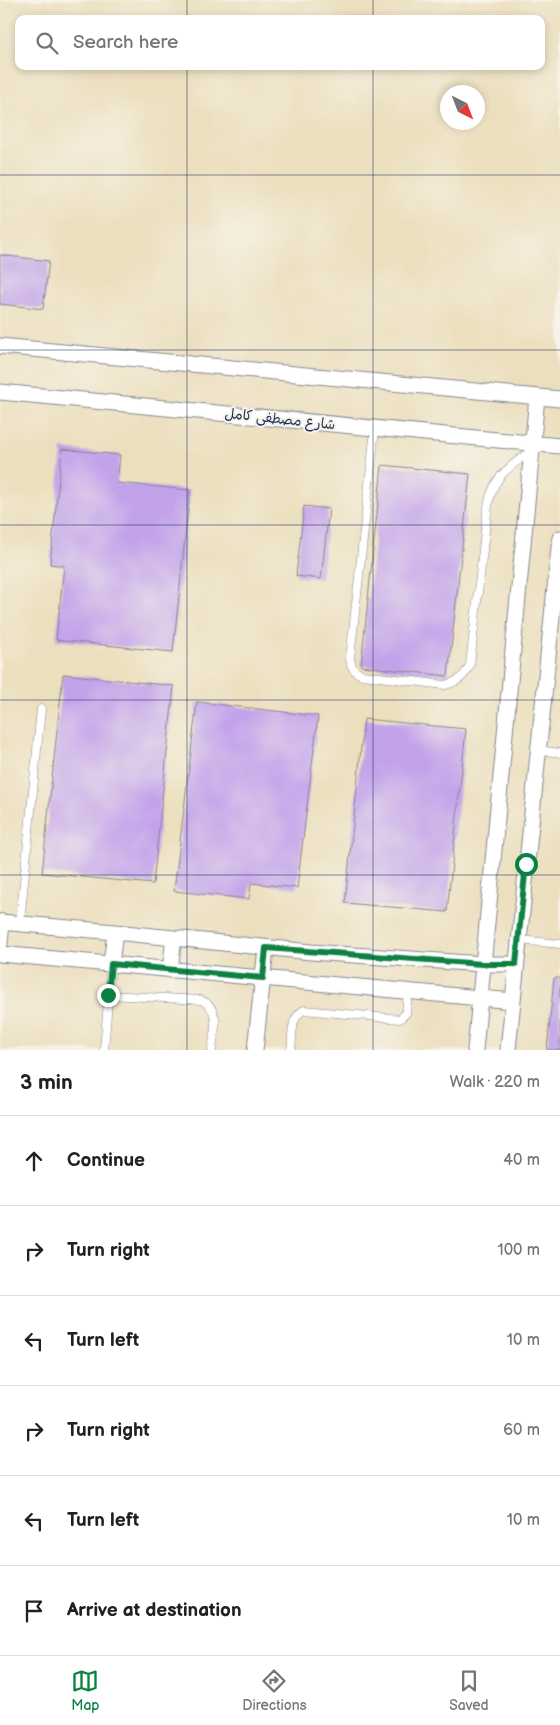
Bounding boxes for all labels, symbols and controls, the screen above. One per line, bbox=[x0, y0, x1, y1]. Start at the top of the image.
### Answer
search box bbox=[15, 15, 545, 70]
icon: search bbox=[33, 29, 61, 57]
text: Search here bbox=[73, 31, 178, 54]
north arrow bbox=[440, 85, 485, 130]
street label: شارع مصطفى كامل bbox=[224, 405, 336, 434]
route start bbox=[515, 853, 538, 876]
route end bbox=[97, 984, 120, 1007]
text: 3 min bbox=[20, 1070, 73, 1095]
text: Walk · 220 m bbox=[450, 1073, 540, 1092]
icon: ahead bbox=[20, 1147, 48, 1175]
text: Continue bbox=[67, 1149, 145, 1172]
text: 40 m bbox=[503, 1151, 540, 1170]
icon: right bbox=[20, 1237, 48, 1265]
text: Turn right bbox=[67, 1239, 150, 1262]
text: 100 m bbox=[497, 1241, 540, 1260]
icon: left bbox=[20, 1327, 48, 1355]
text: Turn left bbox=[67, 1329, 139, 1352]
text: 10 m bbox=[507, 1331, 540, 1350]
icon: right bbox=[20, 1417, 48, 1445]
text: Turn right bbox=[67, 1419, 150, 1442]
text: 60 m bbox=[503, 1421, 540, 1440]
icon: left bbox=[20, 1507, 48, 1535]
text: Turn left bbox=[67, 1509, 139, 1532]
text: 10 m bbox=[507, 1511, 540, 1530]
icon: arrive bbox=[20, 1597, 48, 1625]
text: Arrive at destination bbox=[67, 1599, 242, 1622]
tab: Map bbox=[71, 1667, 100, 1714]
tab: Directions bbox=[242, 1667, 307, 1714]
tab: Saved bbox=[449, 1667, 489, 1714]

